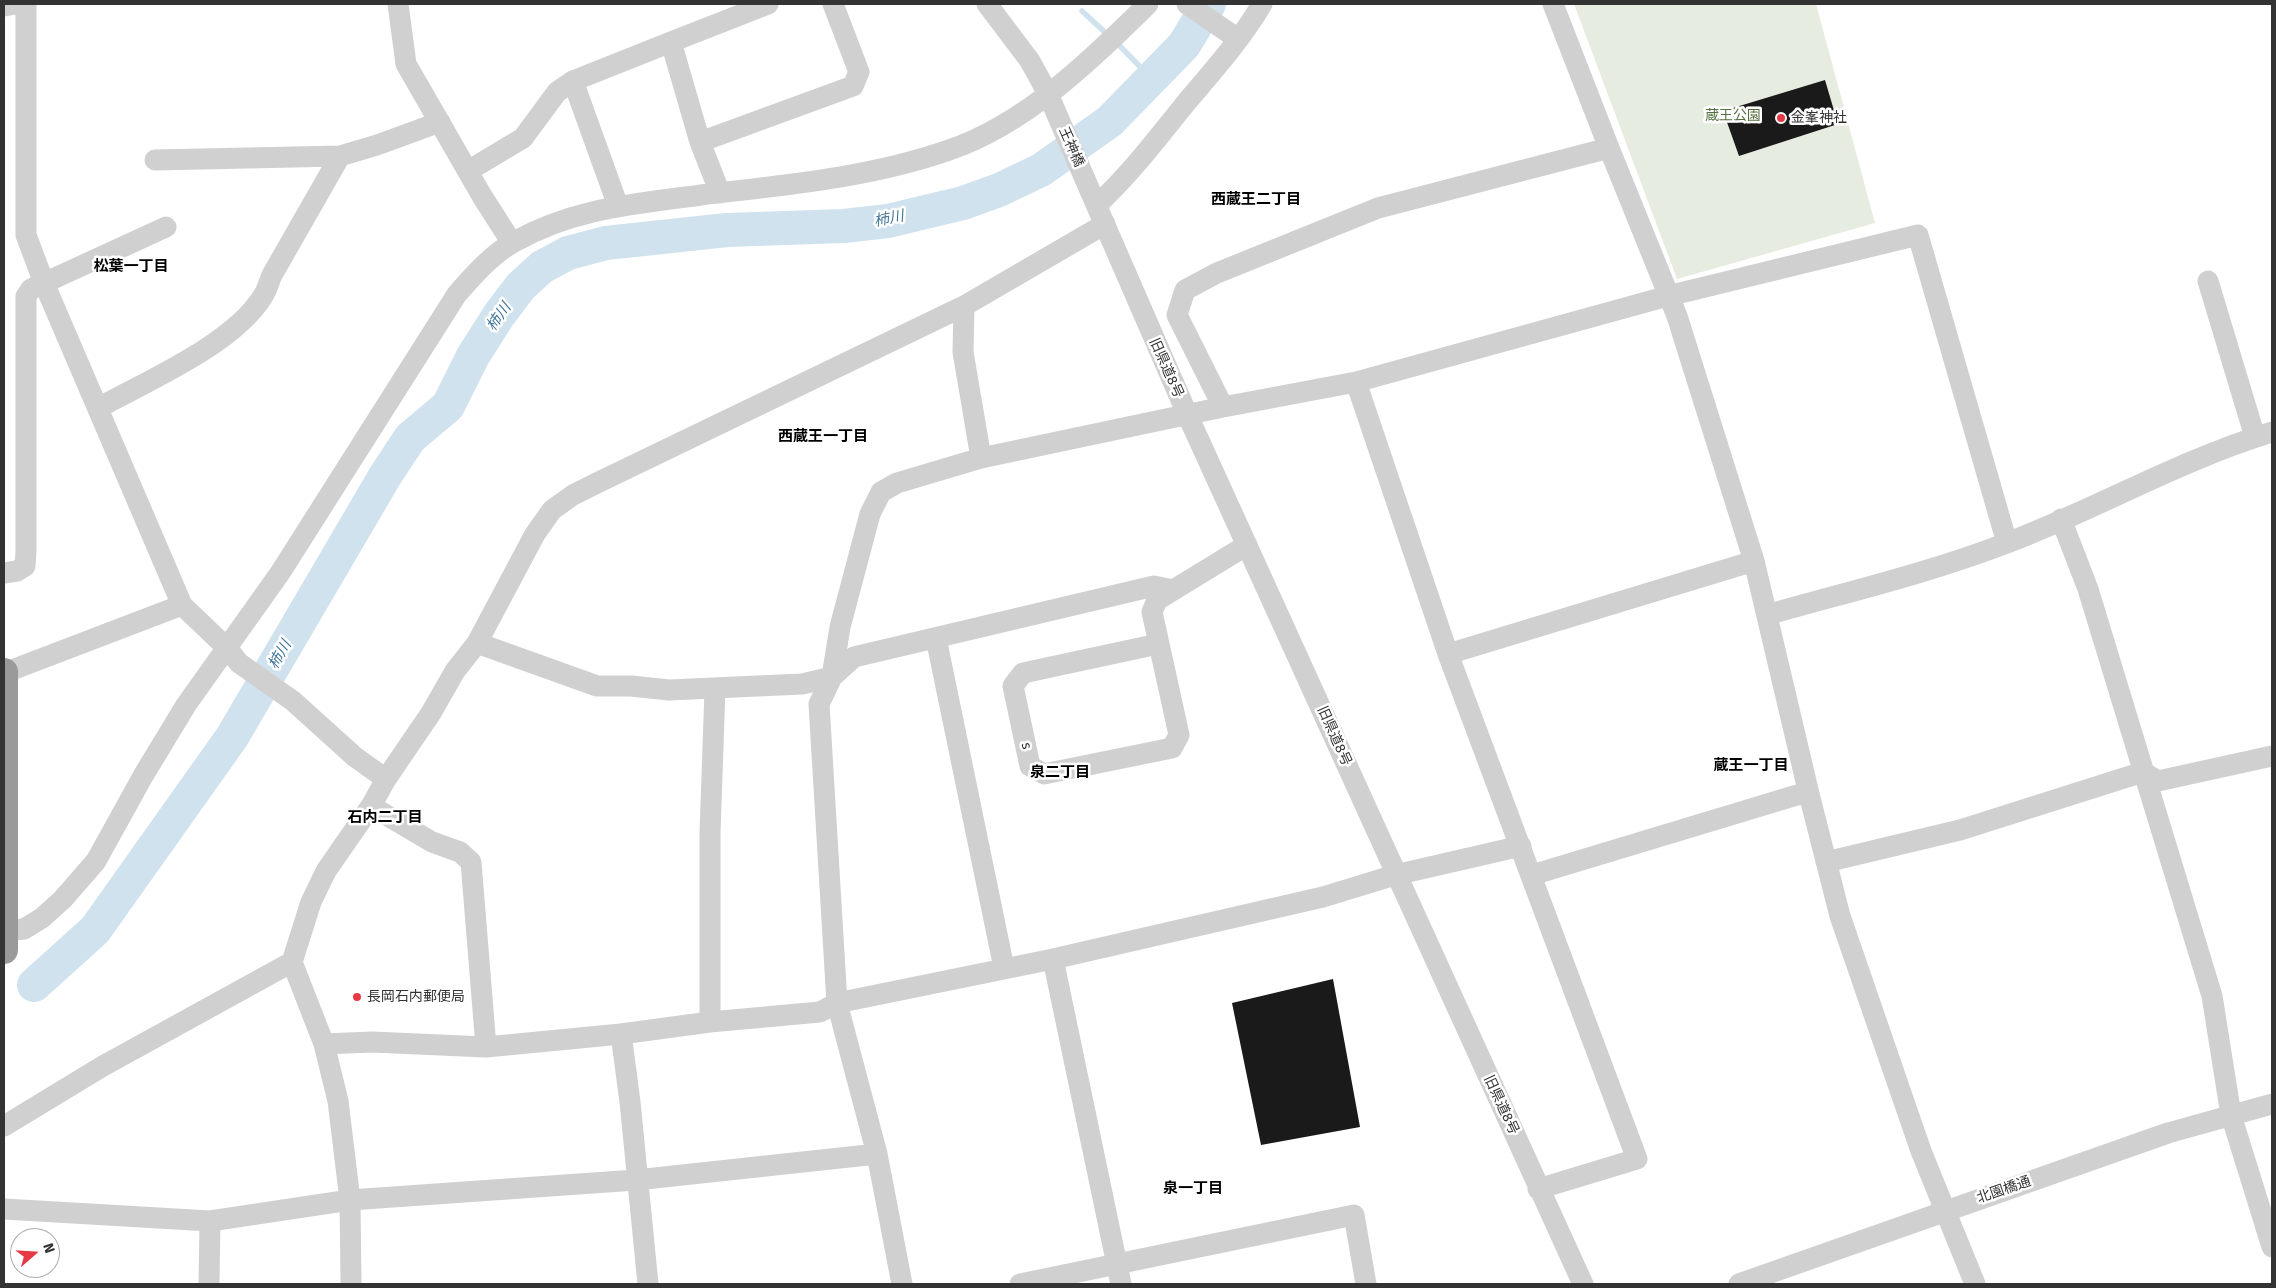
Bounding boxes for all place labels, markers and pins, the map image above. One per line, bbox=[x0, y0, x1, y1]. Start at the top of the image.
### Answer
place label: 金峯神社 bbox=[1791, 110, 1847, 126]
marker: 金峯神社 bbox=[1775, 112, 1787, 124]
place label: 長岡石内郵便局 bbox=[367, 989, 465, 1005]
marker: 長岡石内郵便局 bbox=[351, 991, 363, 1003]

